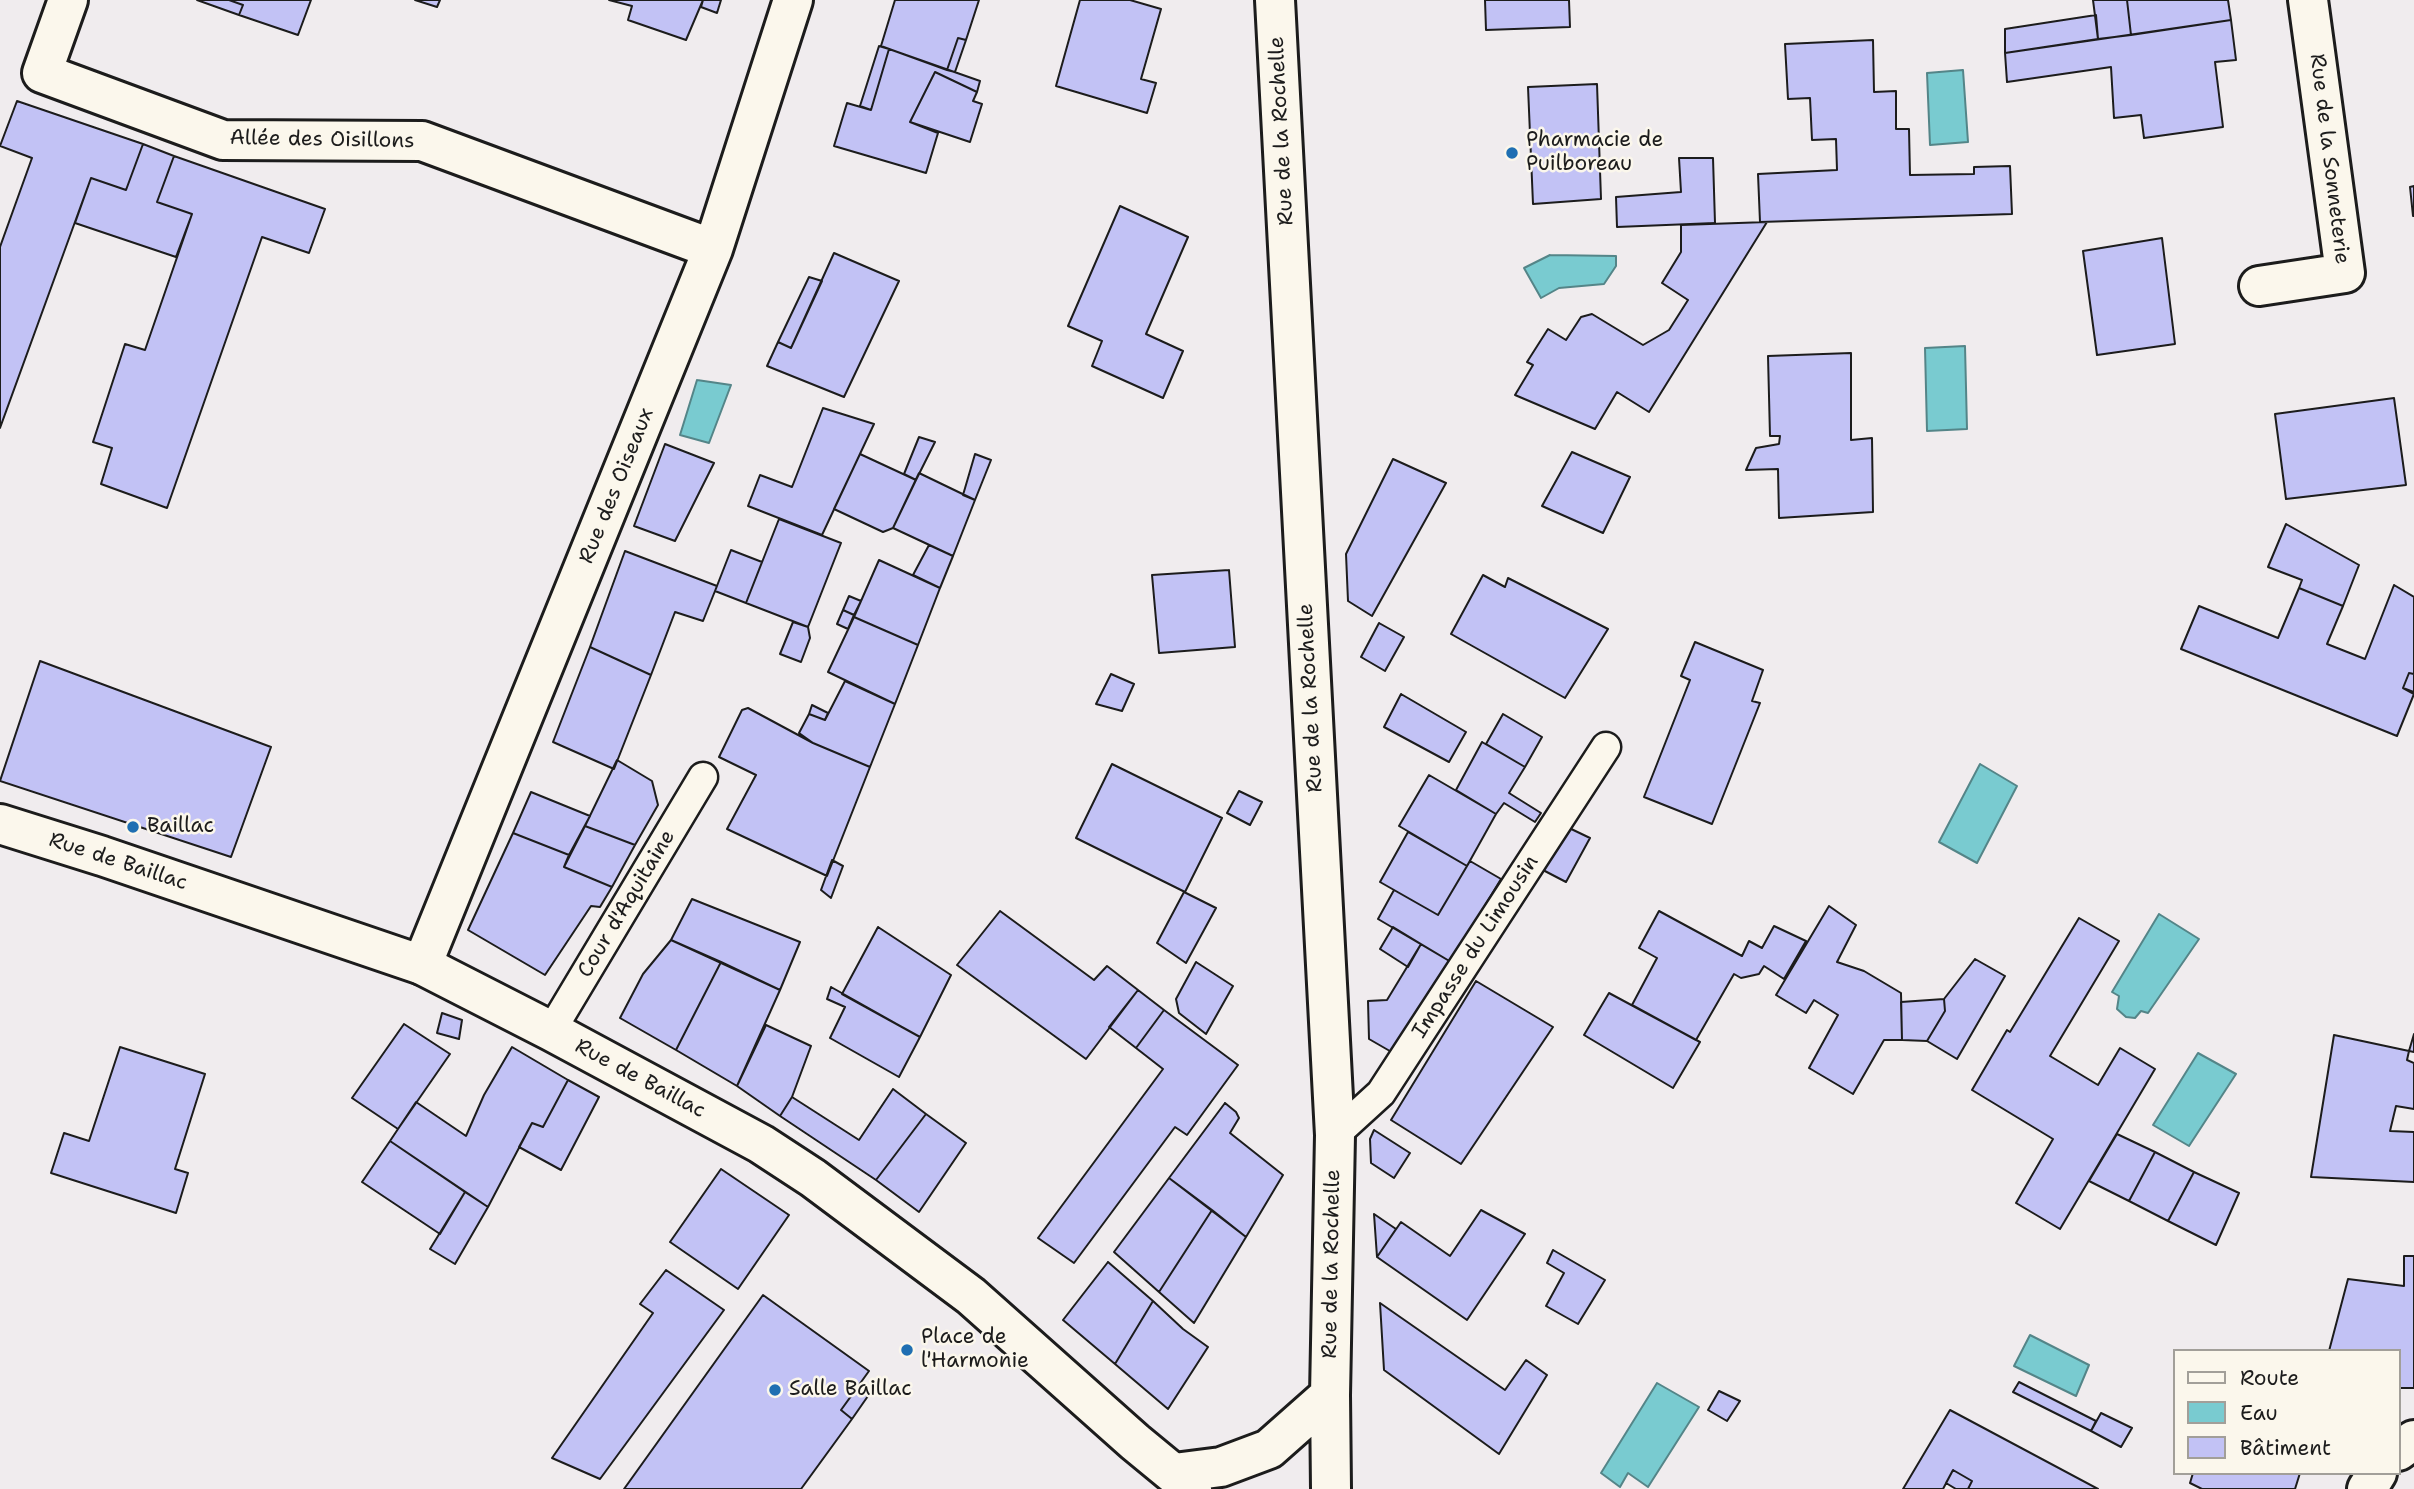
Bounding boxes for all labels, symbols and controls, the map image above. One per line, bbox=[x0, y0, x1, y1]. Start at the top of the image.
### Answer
street label: Rue de la Rochelle bbox=[1264, 36, 1300, 226]
street label: Rue de la Sonneterie bbox=[2304, 52, 2354, 266]
street label: Allée des Oisillons bbox=[229, 126, 415, 154]
place label: Pharmacie de Puilboreau bbox=[1526, 128, 1663, 178]
marker: Pharmacie de Puilboreau bbox=[1504, 145, 1520, 161]
street label: Rue des Oiseaux bbox=[574, 404, 660, 568]
street label: Rue de la Rochelle bbox=[1293, 603, 1329, 793]
place label: Baillac bbox=[147, 814, 214, 840]
marker: Baillac bbox=[125, 819, 141, 835]
street label: Cour d'Aquitaine bbox=[573, 826, 681, 982]
street label: Rue de Baillac bbox=[46, 828, 190, 896]
street label: Impasse du Limousin bbox=[1407, 851, 1545, 1043]
street label: Rue de Baillac bbox=[570, 1034, 710, 1124]
street label: Rue de la Rochelle bbox=[1318, 1169, 1346, 1359]
place label: Place de l'Harmonie bbox=[921, 1325, 1029, 1375]
marker: Place de l'Harmonie bbox=[899, 1342, 915, 1358]
legend bbox=[2172, 1349, 2400, 1475]
text: Route bbox=[2240, 1364, 2299, 1392]
place label: Salle Baillac bbox=[789, 1377, 912, 1403]
marker: Salle Baillac bbox=[767, 1382, 783, 1398]
text: Eau bbox=[2240, 1399, 2278, 1427]
text: Bâtiment bbox=[2240, 1434, 2331, 1462]

